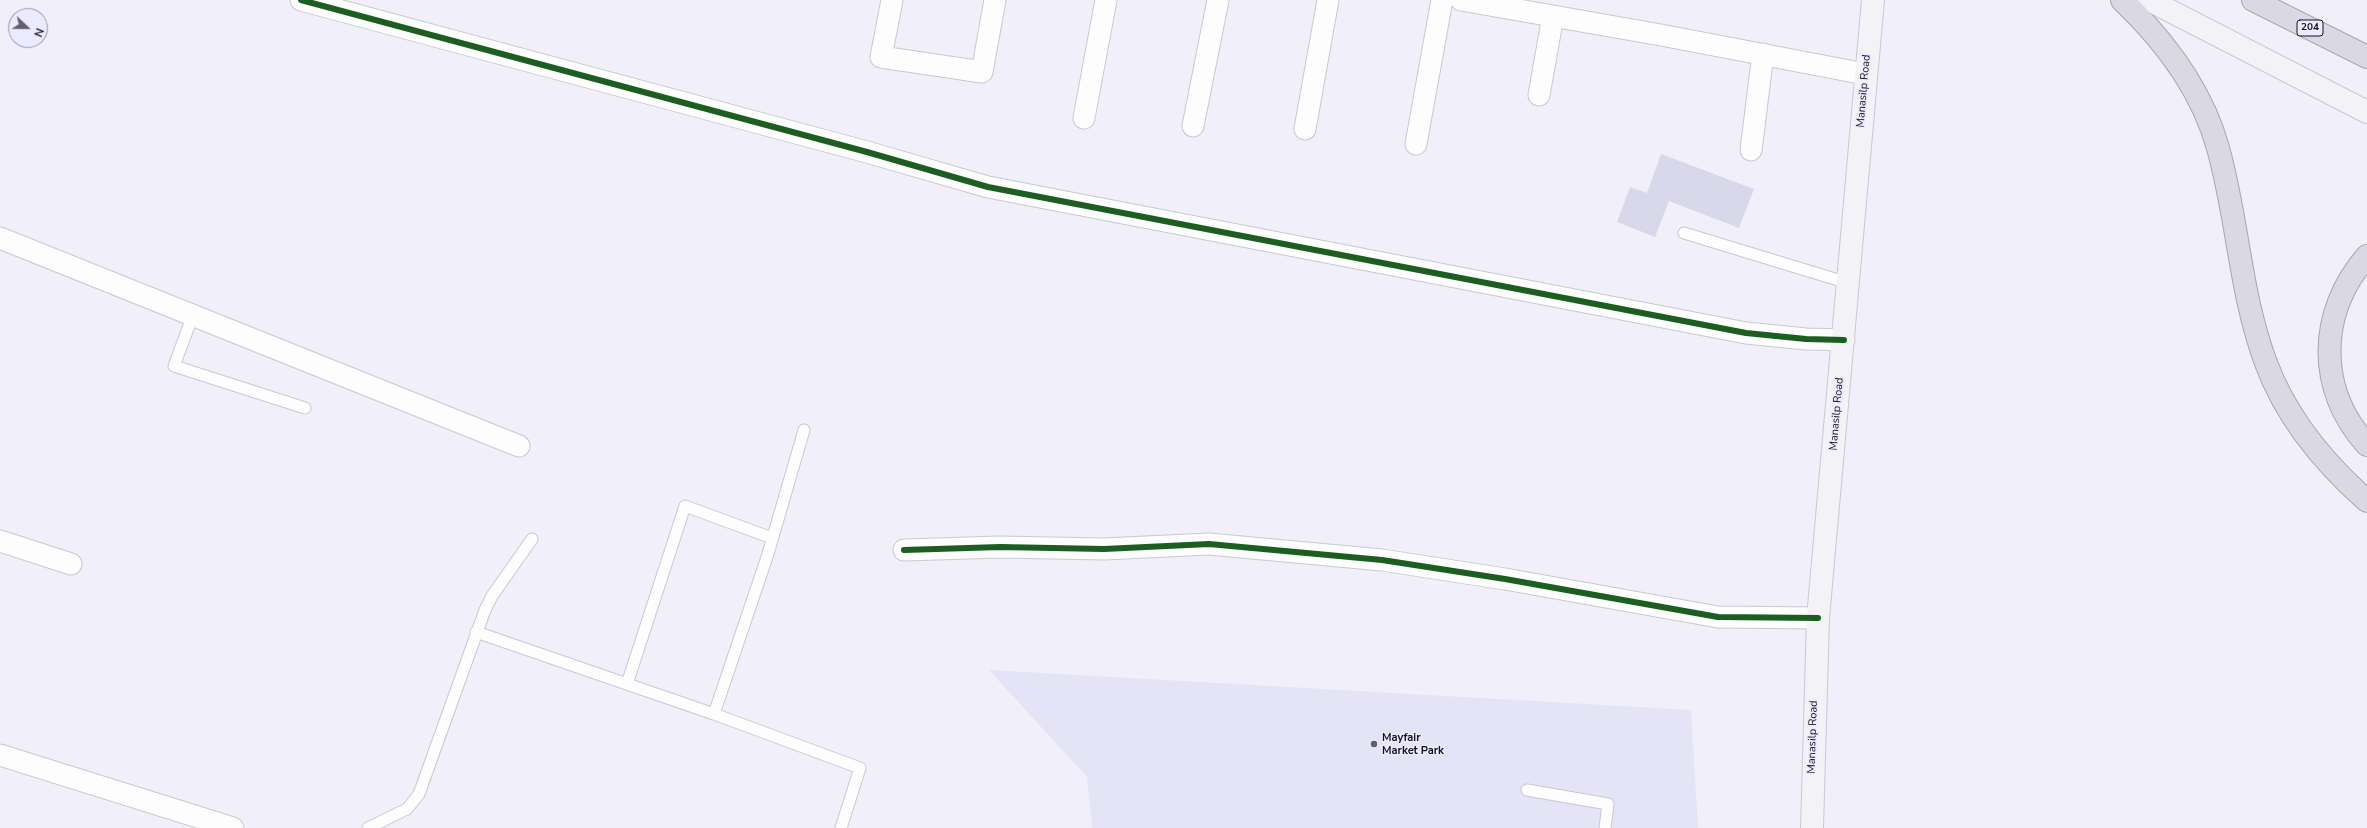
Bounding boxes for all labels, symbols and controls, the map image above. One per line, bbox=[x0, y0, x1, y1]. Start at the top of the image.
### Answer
north arrow bbox=[8, 8, 48, 48]
road number: 204 bbox=[2297, 20, 2323, 36]
text: N bbox=[30, 26, 47, 39]
street label: Manasilp Road bbox=[1854, 54, 1874, 128]
street label: Manasilp Road bbox=[1827, 377, 1847, 451]
street label: Manasilp Road bbox=[1805, 700, 1821, 774]
place label: Mayfair Market Park bbox=[1382, 731, 1444, 757]
marker: Mayfair Market Park bbox=[1369, 739, 1379, 749]

